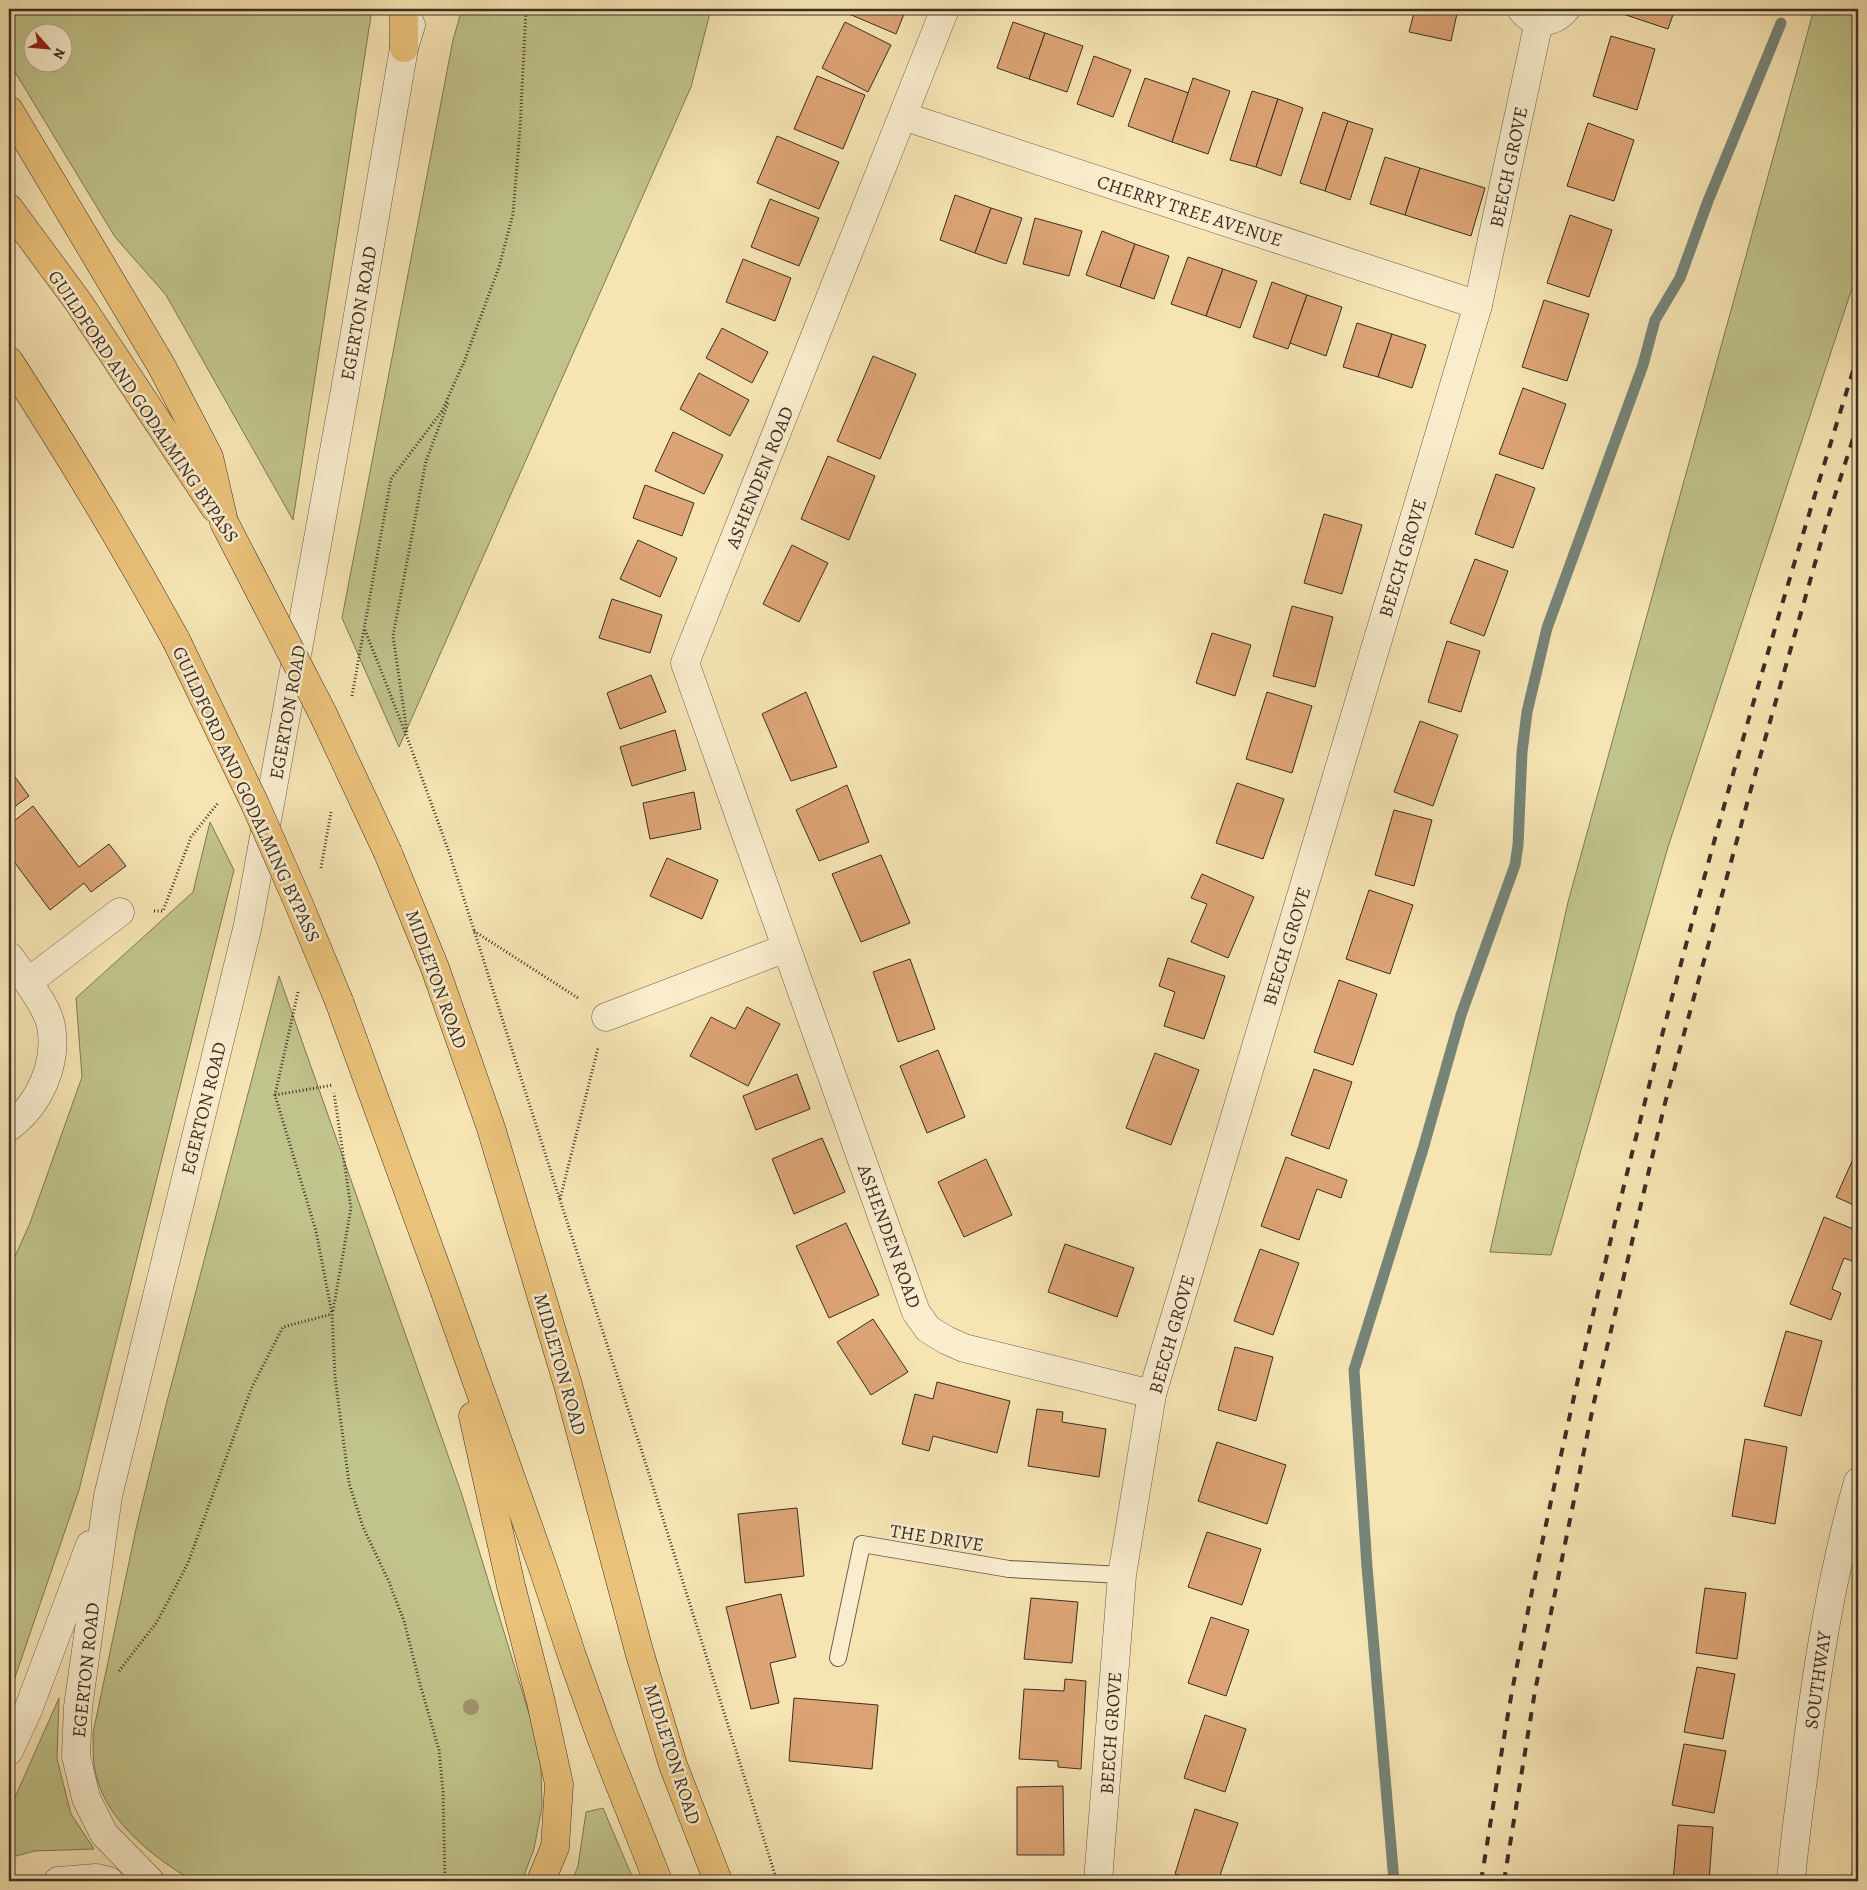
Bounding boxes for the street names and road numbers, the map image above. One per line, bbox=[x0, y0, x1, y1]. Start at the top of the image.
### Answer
street label: BEECH GROVE bbox=[1483, 104, 1534, 230]
street label: CHERRY TREE AVENUE bbox=[1094, 169, 1286, 253]
street label: EGERTON ROAD bbox=[334, 244, 384, 382]
street label: GUILDFORD AND GODALMING BYPASS bbox=[42, 265, 245, 548]
street label: ASHENDEN ROAD bbox=[719, 402, 800, 553]
street label: BEECH GROVE bbox=[1373, 496, 1433, 621]
street label: GUILDFORD AND GODALMING BYPASS bbox=[166, 642, 326, 947]
street label: EGERTON ROAD bbox=[263, 643, 313, 781]
street label: BEECH GROVE bbox=[1257, 884, 1317, 1009]
street label: MIDLETON ROAD bbox=[399, 906, 473, 1053]
street label: EGERTON ROAD bbox=[175, 1039, 233, 1177]
street label: ASHENDEN ROAD bbox=[851, 1160, 927, 1312]
street label: BEECH GROVE bbox=[1143, 1272, 1201, 1397]
street label: MIDLETON ROAD bbox=[527, 1290, 593, 1438]
street label: THE DRIVE bbox=[888, 1518, 985, 1558]
street label: EGERTON ROAD bbox=[66, 1601, 106, 1739]
street label: SOUTHWAY bbox=[1798, 1629, 1838, 1731]
street label: BEECH GROVE bbox=[1094, 1671, 1128, 1795]
street label: MIDLETON ROAD bbox=[637, 1681, 707, 1828]

